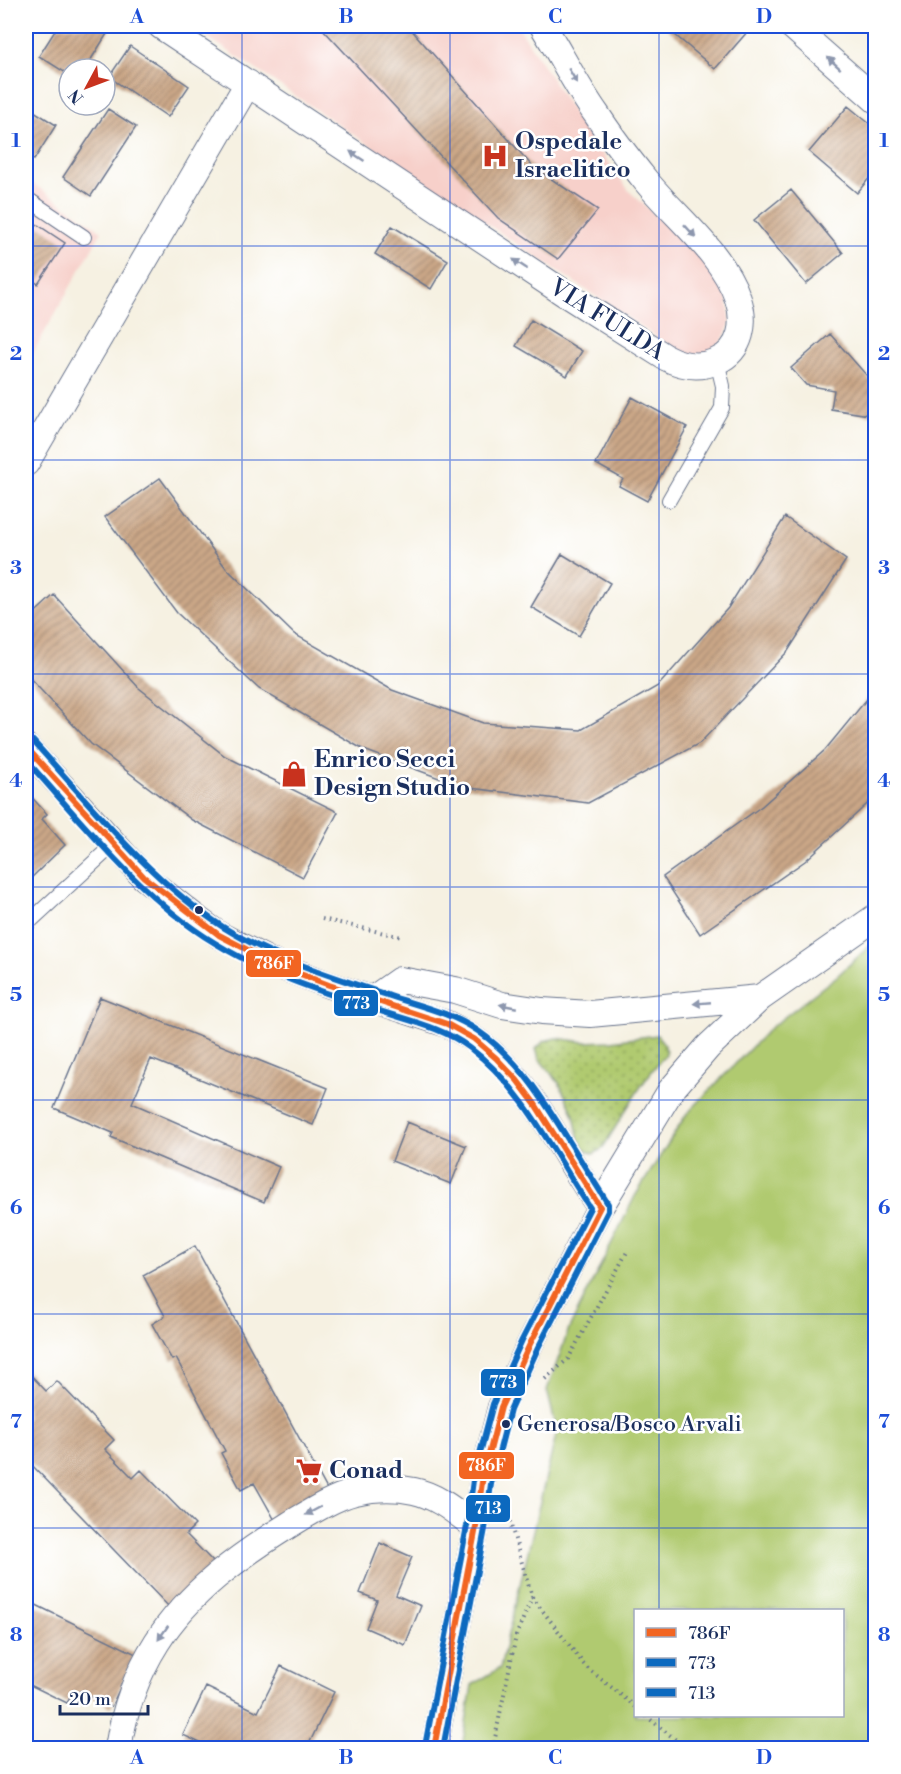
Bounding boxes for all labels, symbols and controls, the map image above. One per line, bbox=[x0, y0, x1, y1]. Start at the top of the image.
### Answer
text: A bbox=[129, 5, 145, 30]
text: B bbox=[338, 5, 354, 30]
text: C bbox=[548, 5, 562, 30]
text: D bbox=[756, 5, 772, 30]
north arrow bbox=[57, 57, 117, 117]
one-way arrow bbox=[827, 57, 842, 70]
one-way arrow bbox=[567, 68, 578, 84]
text: N bbox=[65, 85, 88, 108]
place label: Ospedale Israelitico bbox=[515, 127, 631, 185]
text: 1 bbox=[11, 129, 21, 154]
text: 1 bbox=[879, 129, 889, 154]
hospital icon: Ospedale Israelitico bbox=[480, 141, 510, 171]
one-way arrow bbox=[350, 150, 366, 162]
one-way arrow bbox=[683, 223, 697, 238]
one-way arrow bbox=[512, 258, 528, 270]
street label: VIA FULDA bbox=[543, 272, 671, 368]
text: 2 bbox=[10, 342, 22, 367]
text: 2 bbox=[878, 342, 890, 367]
text: 3 bbox=[10, 556, 22, 581]
text: 3 bbox=[878, 556, 890, 581]
place label: Enrico Secci Design Studio bbox=[314, 745, 470, 803]
shop icon: Enrico Secci Design Studio bbox=[279, 759, 309, 789]
text: 4 bbox=[9, 769, 23, 794]
text: 4 bbox=[877, 769, 891, 794]
unlabelled marker bbox=[193, 904, 205, 916]
line badge: 786F bbox=[245, 949, 302, 978]
text: 786F bbox=[254, 954, 294, 974]
text: 5 bbox=[10, 983, 22, 1008]
text: 5 bbox=[878, 983, 890, 1008]
line badge: 773 bbox=[333, 989, 379, 1017]
text: 773 bbox=[342, 994, 370, 1014]
one-way arrow bbox=[693, 998, 712, 1008]
one-way arrow bbox=[499, 1001, 518, 1010]
text: 6 bbox=[10, 1196, 23, 1221]
text: 6 bbox=[878, 1196, 891, 1221]
line badge: 773 bbox=[480, 1368, 526, 1397]
text: 773 bbox=[489, 1373, 517, 1393]
text: 7 bbox=[10, 1410, 22, 1435]
text: 7 bbox=[878, 1410, 890, 1435]
place label: Generosa/Bosco Arvali bbox=[517, 1411, 742, 1438]
marker: Generosa/Bosco Arvali bbox=[500, 1418, 512, 1430]
line badge: 786F bbox=[458, 1451, 515, 1480]
supermarket icon: Conad bbox=[294, 1456, 324, 1486]
place label: Conad bbox=[329, 1456, 403, 1486]
text: 786F bbox=[466, 1456, 506, 1476]
line badge: 713 bbox=[465, 1494, 511, 1523]
text: 713 bbox=[474, 1499, 502, 1519]
one-way arrow bbox=[304, 1506, 321, 1516]
legend bbox=[634, 1609, 844, 1717]
text: 786F bbox=[688, 1622, 731, 1645]
text: 8 bbox=[10, 1623, 23, 1648]
text: 8 bbox=[878, 1623, 891, 1648]
one-way arrow bbox=[157, 1625, 169, 1641]
text: 773 bbox=[688, 1652, 716, 1675]
scale bar bbox=[60, 1678, 148, 1716]
text: 713 bbox=[688, 1682, 715, 1705]
text: 20 m bbox=[69, 1688, 111, 1711]
text: A bbox=[129, 1746, 145, 1771]
text: B bbox=[338, 1746, 354, 1771]
text: C bbox=[548, 1746, 562, 1771]
text: D bbox=[756, 1746, 772, 1771]

